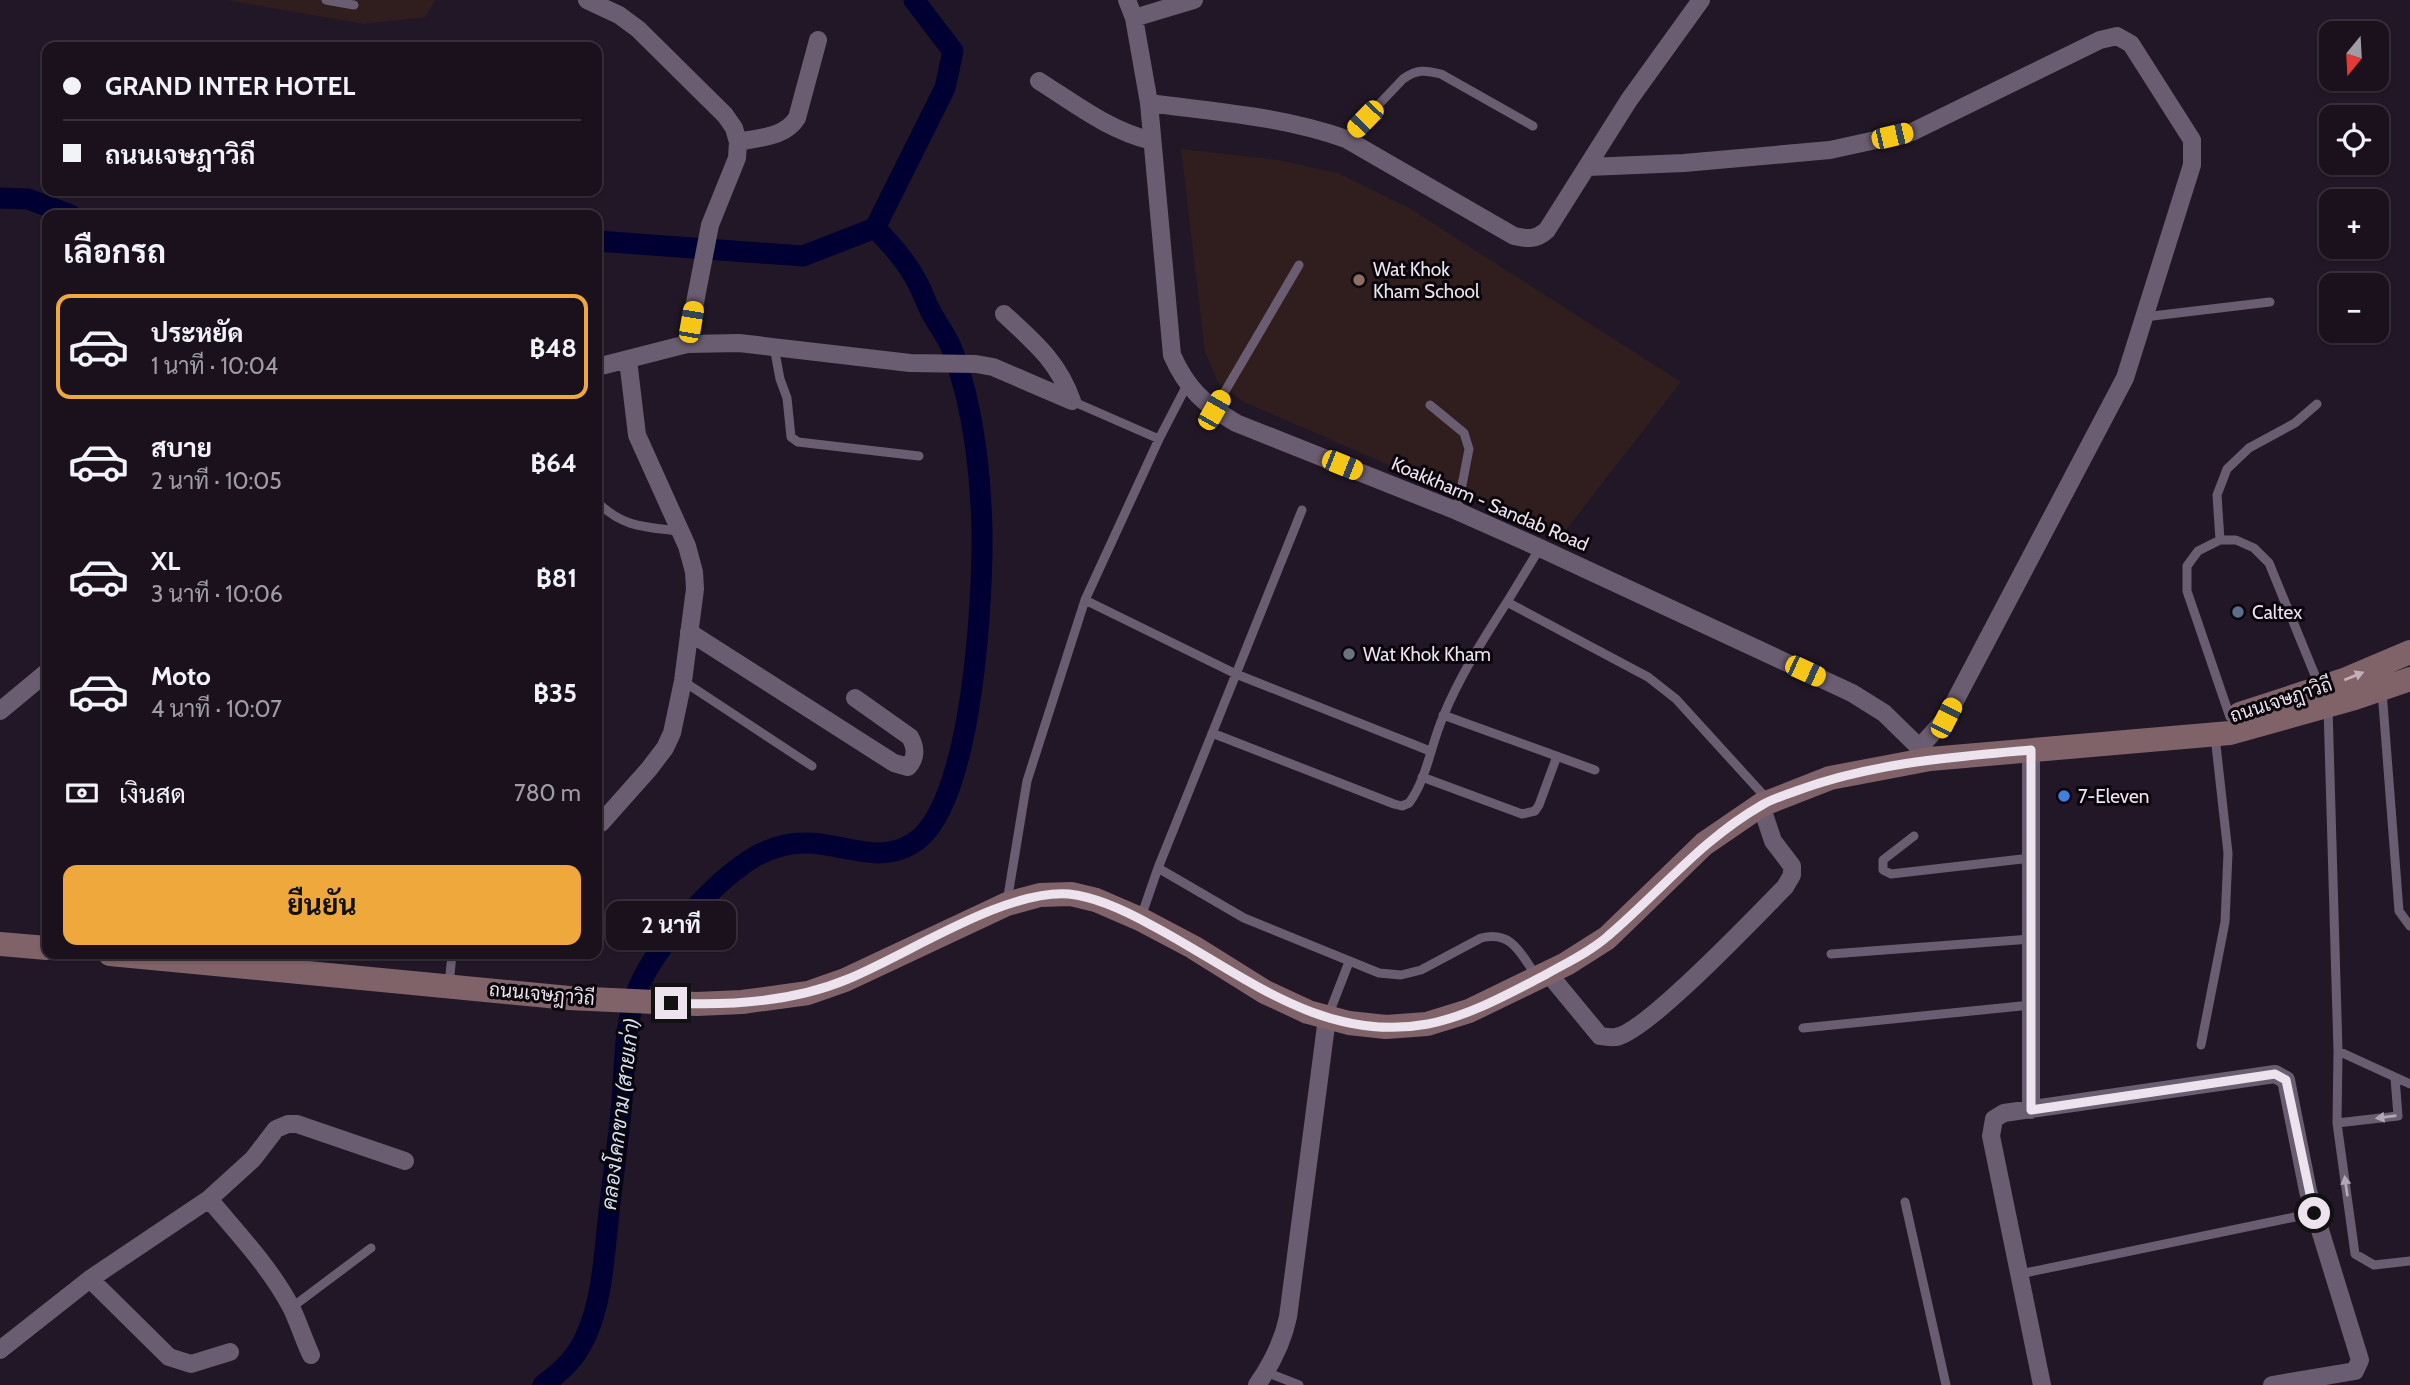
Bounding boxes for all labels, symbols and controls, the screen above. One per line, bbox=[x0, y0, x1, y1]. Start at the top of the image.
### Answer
north arrow bbox=[2319, 21, 2389, 91]
map controls bbox=[2319, 21, 2389, 343]
text: GRAND INTER HOTEL bbox=[105, 70, 355, 102]
car bbox=[1343, 97, 1388, 141]
button: locate bbox=[2319, 105, 2389, 175]
car bbox=[1870, 121, 1915, 151]
text: ถนนเจษฎาวิถี bbox=[105, 139, 255, 171]
button: + bbox=[2319, 189, 2389, 259]
text: เลือกรถ bbox=[63, 232, 166, 271]
place label: Wat Khok Kham School bbox=[1373, 258, 1480, 303]
marker: Wat Khok Kham School bbox=[1351, 272, 1367, 288]
button: − bbox=[2319, 273, 2389, 343]
car bbox=[678, 299, 705, 345]
icon: car bbox=[67, 315, 130, 378]
text: ประหยัด bbox=[151, 317, 244, 349]
text: ฿48 bbox=[529, 332, 577, 364]
text: 1 นาที · 10:04 bbox=[151, 352, 278, 380]
car bbox=[1195, 387, 1234, 433]
icon: car bbox=[67, 430, 130, 493]
text: สบาย bbox=[151, 432, 212, 464]
text: ฿64 bbox=[531, 447, 577, 479]
car bbox=[1319, 447, 1366, 483]
street label: Koakkharm - Sandab Road bbox=[1388, 452, 1592, 556]
text: 2 นาที · 10:05 bbox=[151, 467, 282, 495]
icon: car bbox=[67, 545, 130, 608]
text: XL bbox=[151, 545, 180, 577]
text: ฿81 bbox=[536, 562, 577, 594]
text: 3 นาที · 10:06 bbox=[151, 580, 283, 608]
place label: Caltex bbox=[2252, 601, 2302, 624]
marker: Caltex bbox=[2230, 604, 2246, 620]
place label: Wat Khok Kham bbox=[1363, 643, 1491, 666]
marker: Wat Khok Kham bbox=[1341, 646, 1357, 662]
car bbox=[1782, 653, 1829, 689]
icon: car bbox=[67, 660, 130, 723]
text: Moto bbox=[151, 660, 211, 692]
one-way arrow bbox=[2343, 670, 2364, 681]
street label: ถนนเจษฎาวิถี bbox=[2227, 672, 2335, 728]
text: ฿35 bbox=[533, 677, 577, 709]
text: 4 นาที · 10:07 bbox=[151, 695, 282, 723]
car bbox=[1928, 695, 1965, 741]
icon: cash bbox=[63, 774, 101, 812]
text: เงินสด bbox=[119, 778, 186, 810]
text: 780 m bbox=[514, 779, 581, 807]
place label: 7-Eleven bbox=[2078, 785, 2149, 808]
marker: 7-Eleven bbox=[2056, 788, 2072, 804]
button: ยืนยัน bbox=[63, 865, 581, 945]
callout: 2 นาที bbox=[606, 902, 736, 950]
text: 2 นาที bbox=[641, 911, 701, 939]
street label: ถนนเจษฎาวิถี bbox=[488, 977, 596, 1011]
route end bbox=[655, 987, 687, 1019]
water label: คลองโคกขาม (สายเก่า) bbox=[596, 1017, 644, 1211]
one-way arrow bbox=[2375, 1112, 2397, 1123]
one-way arrow bbox=[2340, 1175, 2351, 1197]
route start bbox=[2298, 1197, 2330, 1229]

